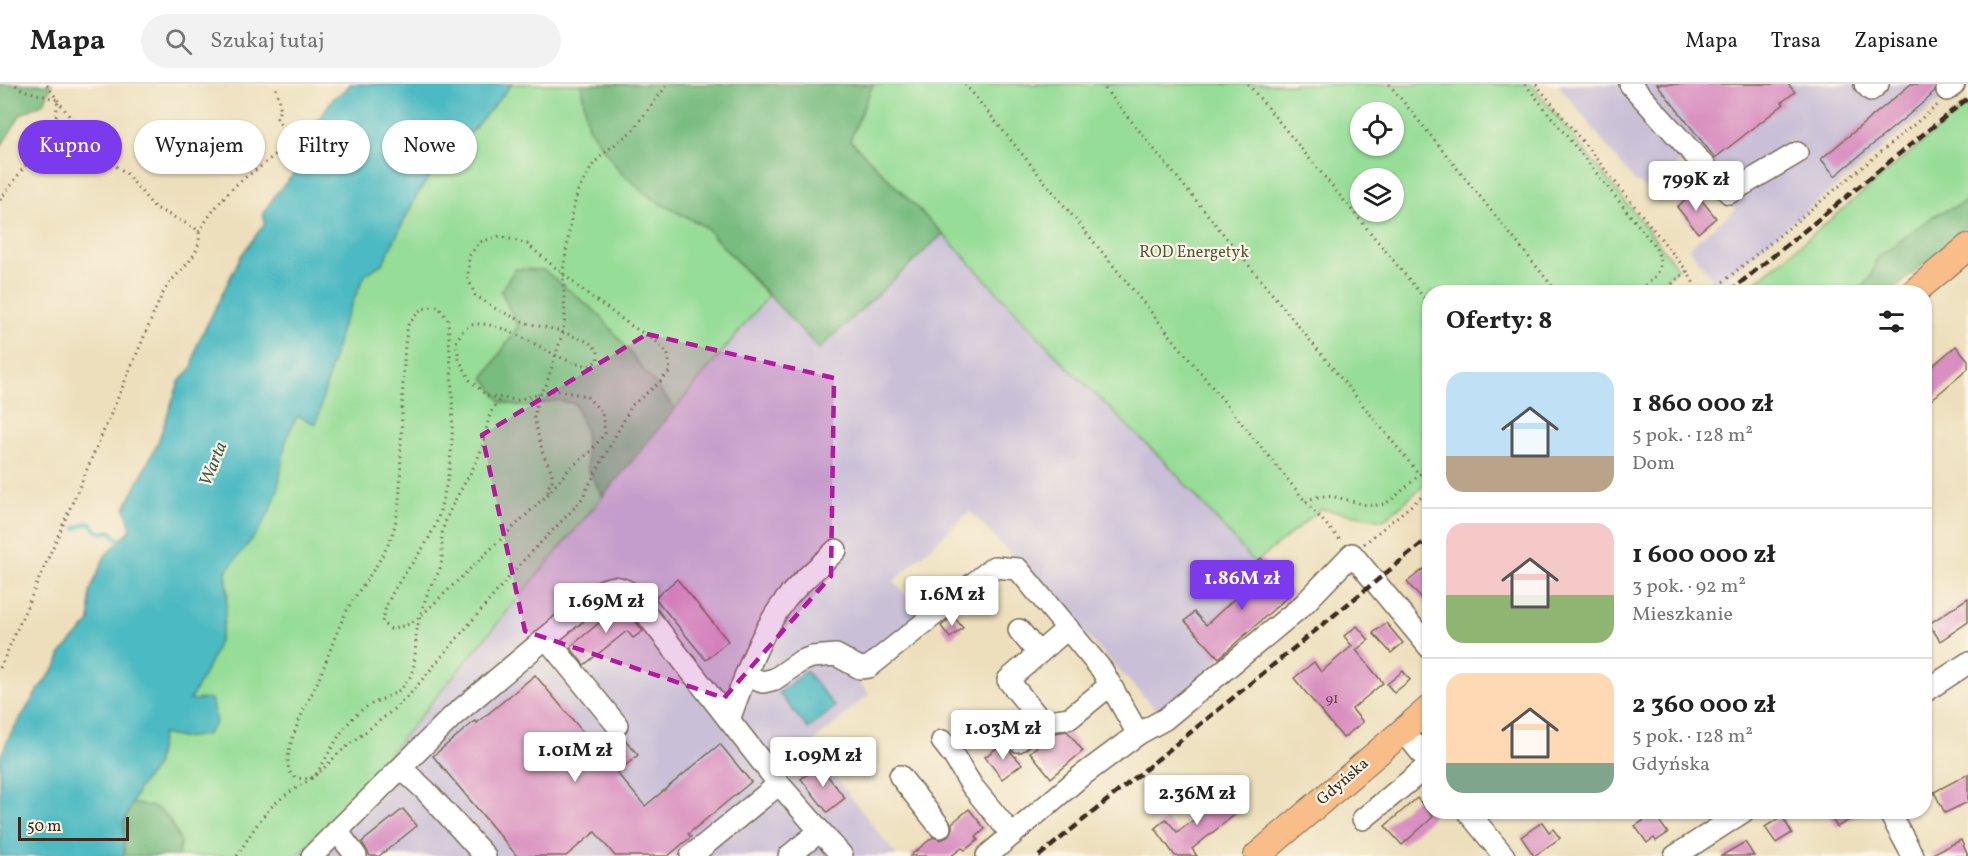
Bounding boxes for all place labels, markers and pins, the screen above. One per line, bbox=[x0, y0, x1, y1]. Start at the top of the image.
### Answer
pin: 799K zł bbox=[1641, 161, 1751, 212]
pin: 1.86M zł bbox=[1180, 560, 1304, 611]
pin: 1.6M zł bbox=[897, 576, 1007, 627]
pin: 1.69M zł bbox=[544, 583, 668, 634]
pin: 1.03M zł bbox=[941, 710, 1065, 761]
pin: 1.01M zł bbox=[513, 732, 637, 783]
pin: 1.09M zł bbox=[761, 737, 885, 788]
pin: 2.36M zł bbox=[1135, 775, 1259, 826]

